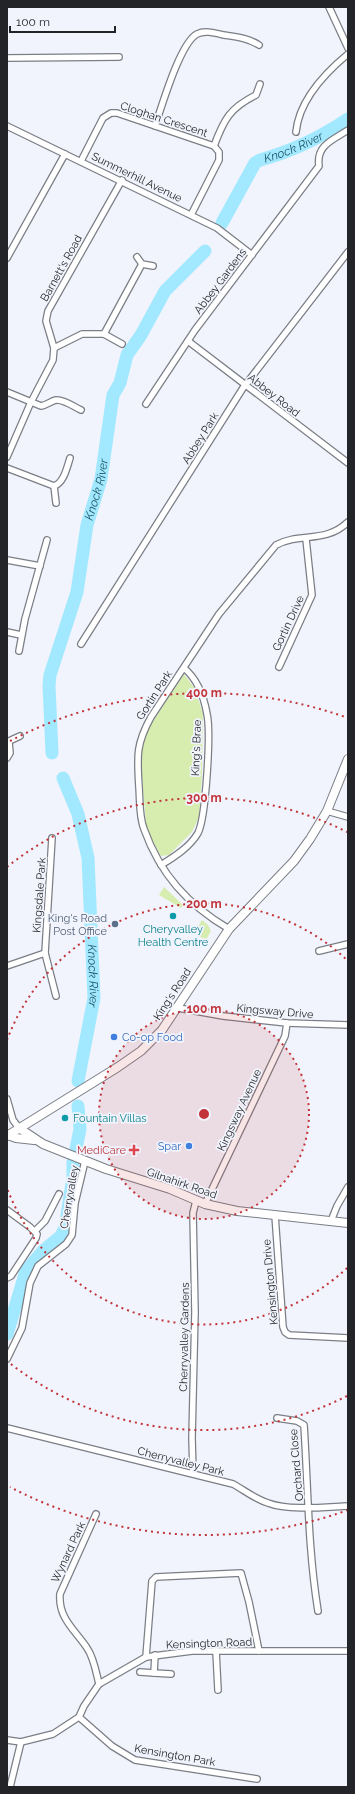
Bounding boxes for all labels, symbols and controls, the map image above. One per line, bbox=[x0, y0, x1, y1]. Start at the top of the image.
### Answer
scale bar bbox=[10, 8, 115, 34]
text: 100 m bbox=[16, 15, 50, 29]
street label: Cloghan Crescent bbox=[119, 99, 209, 140]
water label: Knock River bbox=[262, 128, 326, 166]
street label: Summerhill Avenue bbox=[89, 150, 185, 205]
street label: Barnett's Road bbox=[38, 233, 85, 304]
street label: Abbey Gardens bbox=[192, 246, 249, 317]
street label: Abbey Road bbox=[245, 371, 302, 420]
street label: Abbey Park bbox=[179, 410, 221, 466]
water label: Knock River bbox=[82, 457, 111, 522]
street label: Gortin Drive bbox=[270, 593, 307, 653]
street label: Gortin Park bbox=[134, 668, 175, 722]
text: 400 m bbox=[186, 686, 222, 700]
street label: King's Brae bbox=[189, 719, 204, 776]
text: 300 m bbox=[186, 791, 222, 805]
street label: Kingsdale Park bbox=[30, 857, 49, 933]
text: 200 m bbox=[186, 897, 222, 911]
marker: Cheryvalley Health Centre bbox=[168, 911, 178, 921]
place label: King's Road Post Office bbox=[48, 912, 108, 938]
marker: King's Road Post Office bbox=[110, 919, 120, 929]
place label: Cheryvalley Health Centre bbox=[138, 923, 209, 949]
water label: Knock River bbox=[85, 944, 101, 1009]
street label: King's Road bbox=[151, 966, 194, 1023]
text: 100 m bbox=[187, 1002, 221, 1016]
street label: Kingsway Drive bbox=[236, 1002, 315, 1021]
place label: Co-op Food bbox=[122, 1031, 183, 1044]
marker: Co-op Food bbox=[109, 1032, 119, 1042]
street label: Kingsway Avenue bbox=[215, 1067, 264, 1153]
centre of rings bbox=[197, 1107, 211, 1121]
place label: Fountain Villas bbox=[73, 1112, 147, 1125]
marker: Fountain Villas bbox=[60, 1113, 70, 1123]
place label: Spar bbox=[158, 1140, 181, 1153]
marker: Spar bbox=[184, 1141, 194, 1151]
place label: MediCare bbox=[77, 1144, 127, 1157]
marker: MediCare bbox=[129, 1145, 139, 1155]
street label: Cherryvalley bbox=[58, 1164, 81, 1230]
street label: Gilnahirk Road bbox=[145, 1165, 219, 1202]
street label: Kensington Drive bbox=[260, 1238, 281, 1325]
street label: Cherryvalley Gardens bbox=[177, 1282, 192, 1392]
street label: Orchard Close bbox=[287, 1428, 306, 1502]
street label: Cherryvalley Park bbox=[136, 1444, 226, 1479]
street label: Wynard Park bbox=[49, 1520, 88, 1585]
street label: Kensington Road bbox=[166, 1635, 253, 1652]
street label: Kensington Park bbox=[133, 1742, 217, 1769]

